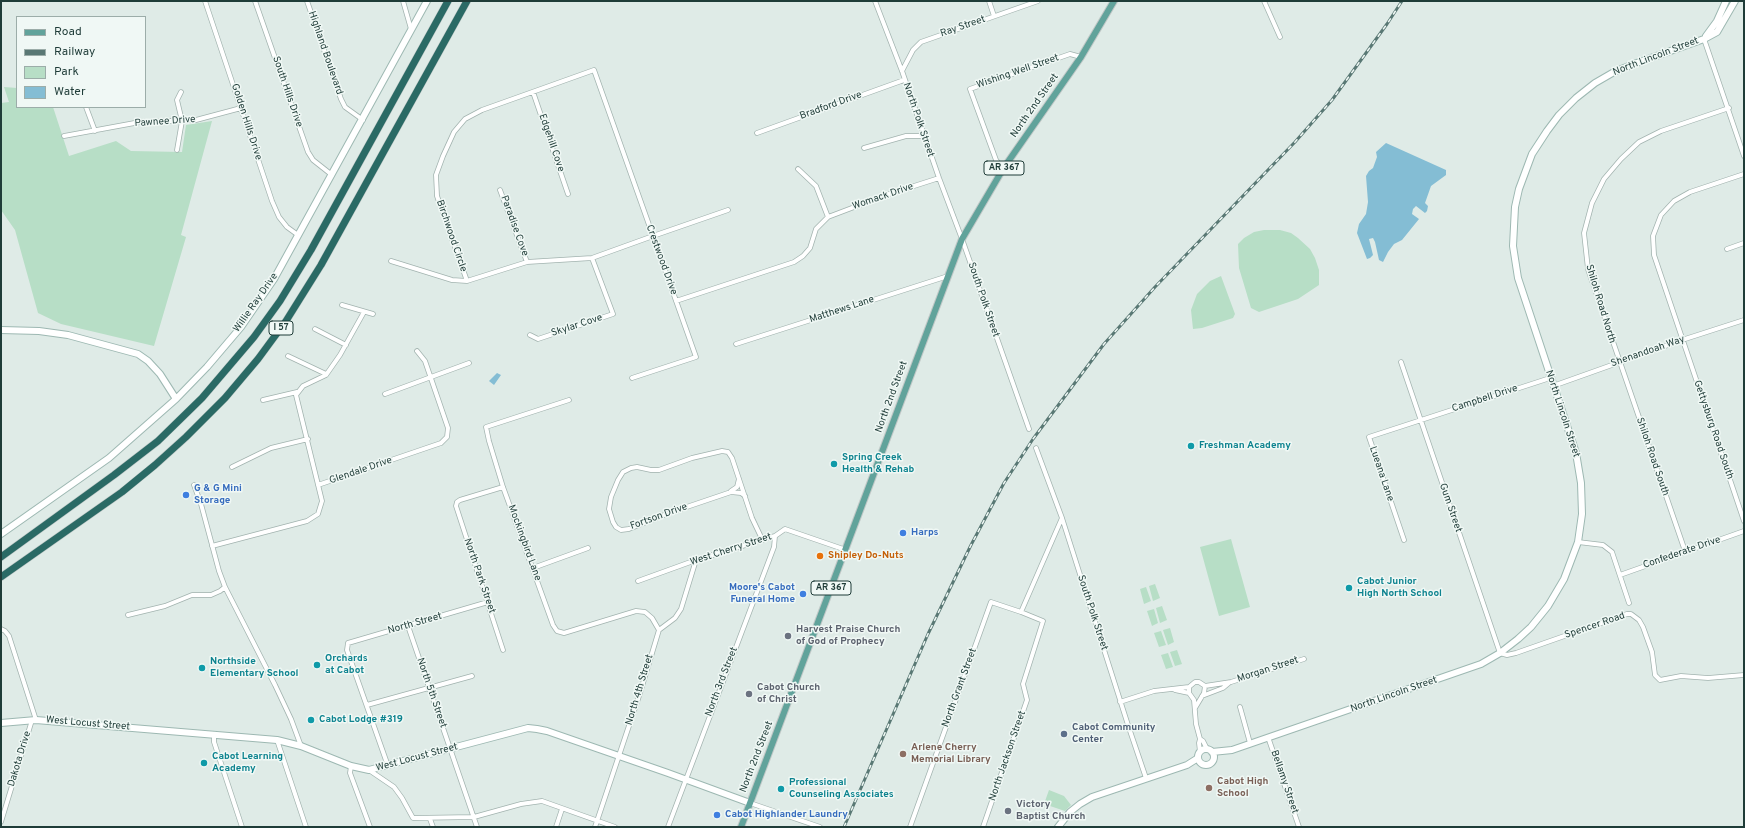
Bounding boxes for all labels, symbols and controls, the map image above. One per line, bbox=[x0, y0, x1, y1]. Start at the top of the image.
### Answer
street label: Highland Boulevard bbox=[305, 10, 345, 96]
street label: Ray Street bbox=[939, 14, 987, 40]
legend bbox=[16, 16, 146, 108]
text: Road bbox=[54, 24, 82, 40]
street label: North Lincoln Street bbox=[1611, 35, 1701, 79]
text: Railway bbox=[54, 44, 95, 60]
street label: Wishing Well Street bbox=[975, 52, 1061, 92]
street label: South Hills Drive bbox=[269, 55, 305, 129]
text: Park bbox=[54, 64, 79, 80]
street label: North 2nd Street bbox=[1008, 72, 1062, 140]
street label: North Polk Street bbox=[900, 81, 936, 159]
street label: Golden Hills Drive bbox=[228, 82, 264, 162]
text: Water bbox=[54, 84, 86, 100]
street label: Bradford Drive bbox=[798, 89, 864, 123]
street label: Edgehill Cove bbox=[535, 112, 567, 174]
street label: Pawnee Drive bbox=[134, 114, 196, 130]
road number: AR 367 bbox=[984, 161, 1024, 175]
street label: Womack Drive bbox=[851, 181, 915, 213]
street label: Paradise Cove bbox=[497, 194, 531, 258]
street label: Birchwood Circle bbox=[433, 198, 469, 274]
street label: Crestwood Drive bbox=[643, 223, 679, 297]
street label: South Polk Street bbox=[965, 261, 1001, 339]
street label: Shiloh Road North bbox=[1582, 263, 1618, 345]
street label: Willie Ray Drive bbox=[231, 271, 281, 335]
street label: Matthews Lane bbox=[808, 294, 876, 326]
street label: Skylar Cove bbox=[550, 312, 604, 340]
road number: I 57 bbox=[269, 321, 293, 335]
street label: Shenandoah Way bbox=[1609, 334, 1687, 370]
street label: North 2nd Street bbox=[873, 359, 911, 435]
street label: North Lincoln Street bbox=[1542, 369, 1582, 459]
street label: Gettysburg Road South bbox=[1690, 379, 1736, 481]
street label: Campbell Drive bbox=[1451, 383, 1519, 415]
street label: Shiloh Road South bbox=[1633, 416, 1671, 498]
place label: Freshman Academy bbox=[1199, 440, 1291, 452]
marker: Freshman Academy bbox=[1186, 441, 1196, 451]
street label: Lueana Lane bbox=[1366, 445, 1396, 503]
place label: Spring Creek Health & Rehab bbox=[842, 452, 914, 476]
street label: Glendale Drive bbox=[328, 455, 394, 487]
marker: Spring Creek Health & Rehab bbox=[829, 459, 839, 469]
street label: Gum Street bbox=[1436, 482, 1464, 534]
place label: G & G Mini Storage bbox=[194, 483, 242, 506]
marker: G & G Mini Storage bbox=[181, 490, 191, 500]
street label: Fortson Drive bbox=[629, 501, 689, 533]
street label: Mockingbird Lane bbox=[505, 503, 543, 583]
place label: Harps bbox=[911, 527, 939, 539]
marker: Harps bbox=[898, 528, 908, 538]
street label: West Cherry Street bbox=[689, 531, 773, 569]
street label: Confederate Drive bbox=[1642, 534, 1722, 572]
street label: North Park Street bbox=[461, 537, 497, 615]
place label: Shipley Do-Nuts bbox=[828, 550, 904, 562]
marker: Shipley Do-Nuts bbox=[815, 551, 825, 561]
street label: South Polk Street bbox=[1074, 574, 1110, 652]
place label: Cabot Junior High North School bbox=[1357, 576, 1442, 600]
road number: AR 367 bbox=[811, 581, 851, 595]
place label: Moore's Cabot Funeral Home bbox=[729, 582, 795, 606]
marker: Cabot Junior High North School bbox=[1344, 583, 1354, 593]
marker: Moore's Cabot Funeral Home bbox=[798, 589, 808, 599]
street label: Spencer Road bbox=[1563, 610, 1627, 642]
street label: North Street bbox=[387, 611, 443, 637]
place label: Harvest Praise Church of God of Prophecy bbox=[796, 624, 900, 648]
marker: Harvest Praise Church of God of Prophecy bbox=[783, 631, 793, 641]
street label: North 3rd Street bbox=[703, 646, 741, 718]
street label: North Grant Street bbox=[940, 647, 980, 729]
place label: Orchards at Cabot bbox=[325, 653, 368, 676]
street label: North 4th Street bbox=[624, 653, 656, 727]
street label: Morgan Street bbox=[1236, 654, 1300, 686]
place label: Northside Elementary School bbox=[210, 656, 299, 680]
street label: North 5th Street bbox=[413, 656, 449, 730]
marker: Orchards at Cabot bbox=[312, 660, 322, 670]
marker: Northside Elementary School bbox=[197, 663, 207, 673]
street label: North Lincoln Street bbox=[1349, 675, 1439, 715]
place label: Cabot Church of Christ bbox=[757, 682, 820, 706]
marker: Cabot Church of Christ bbox=[744, 689, 754, 699]
street label: North Jackson Street bbox=[987, 709, 1029, 803]
street label: West Locust Street bbox=[45, 714, 131, 734]
place label: Cabot Lodge #319 bbox=[319, 714, 403, 726]
marker: Cabot Lodge #319 bbox=[306, 715, 316, 725]
street label: North 2nd Street bbox=[738, 720, 776, 794]
place label: Cabot Community Center bbox=[1072, 722, 1155, 746]
marker: Cabot Community Center bbox=[1059, 729, 1069, 739]
street label: Dakota Drive bbox=[6, 730, 34, 788]
street label: West Locust Street bbox=[375, 741, 459, 775]
place label: Arlene Cherry Memorial Library bbox=[911, 742, 991, 766]
marker: Arlene Cherry Memorial Library bbox=[898, 749, 908, 759]
street label: Bellamy Street bbox=[1268, 749, 1300, 815]
place label: Cabot Learning Academy bbox=[212, 751, 283, 774]
marker: Cabot Learning Academy bbox=[199, 758, 209, 768]
place label: Cabot High School bbox=[1217, 776, 1269, 800]
place label: Professional Counseling Associates bbox=[789, 777, 894, 800]
marker: Cabot High School bbox=[1204, 783, 1214, 793]
marker: Professional Counseling Associates bbox=[776, 784, 786, 794]
place label: Victory Baptist Church bbox=[1016, 799, 1086, 822]
marker: Victory Baptist Church bbox=[1003, 806, 1013, 816]
place label: Cabot Highlander Laundry bbox=[725, 809, 848, 821]
marker: Cabot Highlander Laundry bbox=[712, 810, 722, 820]

